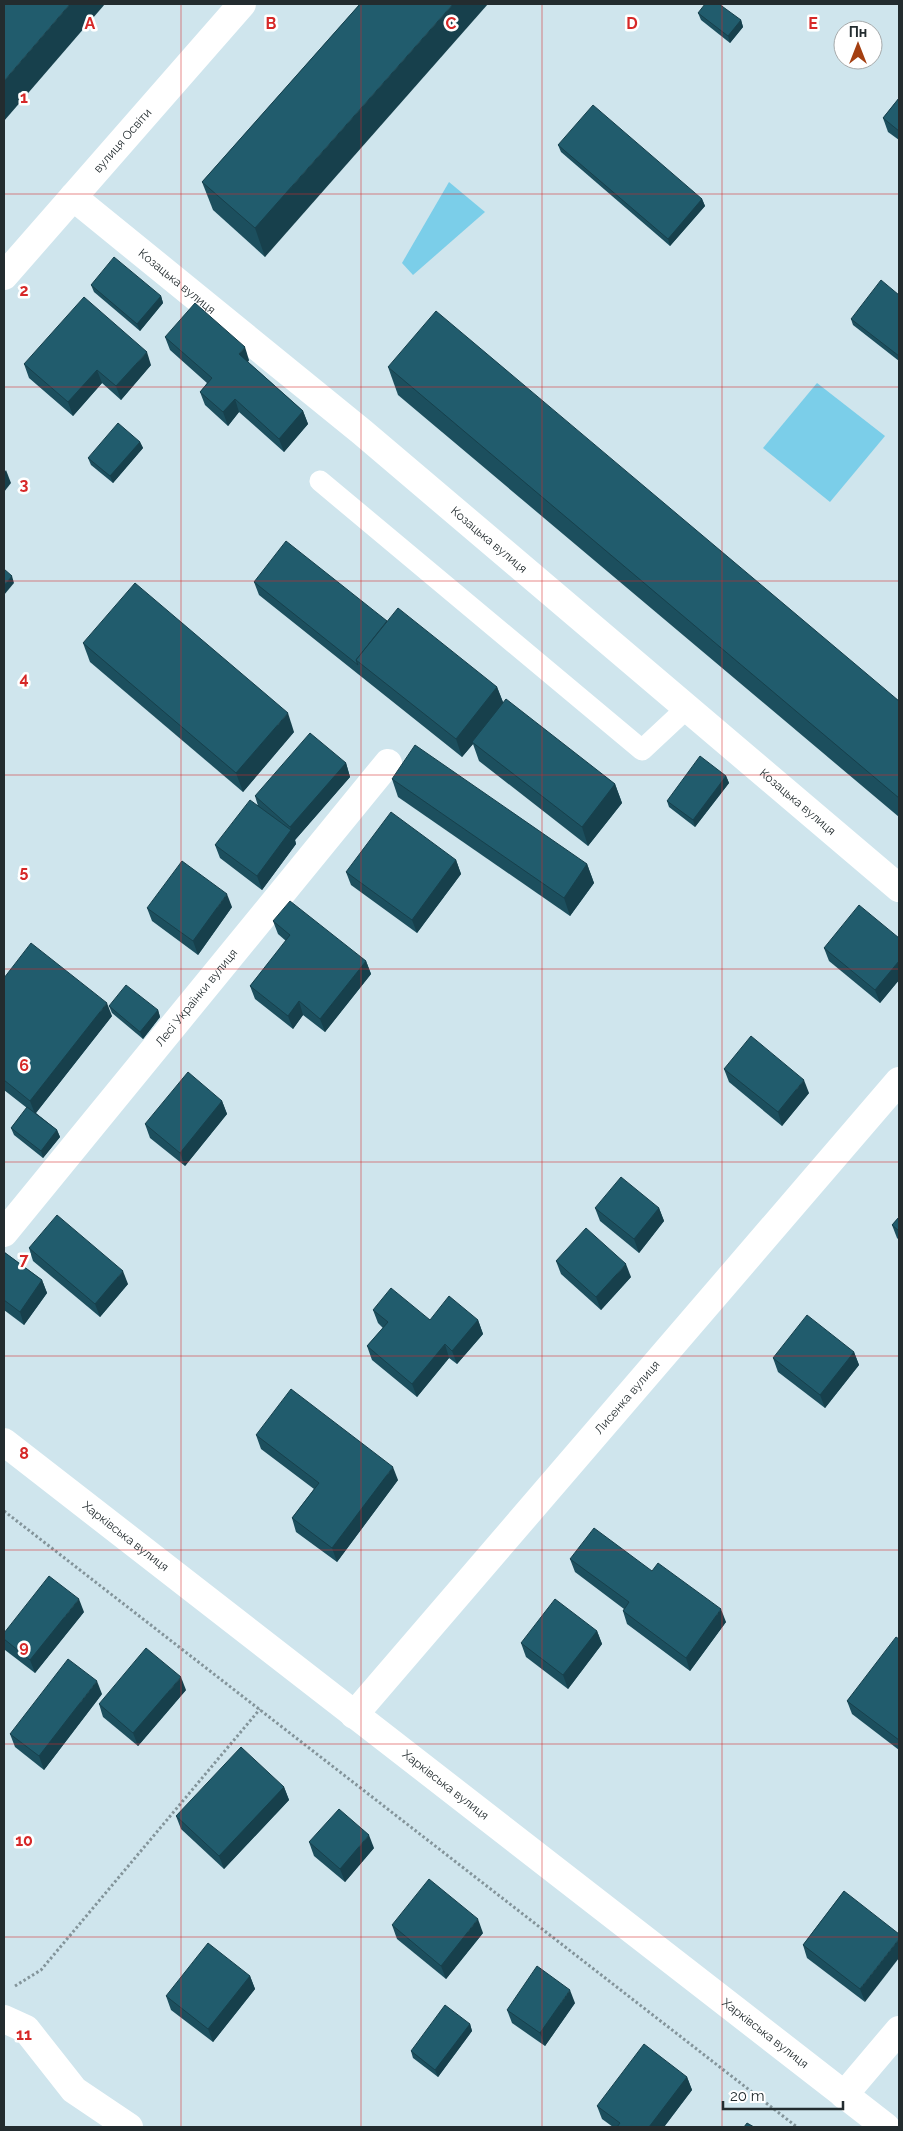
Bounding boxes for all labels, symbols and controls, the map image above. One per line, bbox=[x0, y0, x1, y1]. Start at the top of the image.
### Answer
text: A bbox=[85, 14, 96, 33]
text: B bbox=[266, 14, 277, 33]
text: C bbox=[446, 14, 457, 33]
text: D bbox=[626, 14, 638, 33]
text: E bbox=[808, 14, 818, 33]
north arrow bbox=[833, 20, 883, 70]
text: Пн bbox=[849, 24, 867, 40]
text: 1 bbox=[20, 88, 28, 107]
street label: вулиця Освіти bbox=[91, 106, 154, 176]
street label: Козацька вулиця bbox=[136, 246, 218, 317]
text: 2 bbox=[19, 281, 29, 300]
text: 3 bbox=[20, 475, 29, 494]
street label: Козацька вулиця bbox=[448, 504, 530, 576]
text: 4 bbox=[19, 669, 29, 688]
street label: Козацька вулиця bbox=[757, 766, 838, 838]
text: 5 bbox=[20, 862, 29, 881]
street label: Лесі Українки вулиця bbox=[152, 946, 240, 1049]
text: 6 bbox=[19, 1056, 29, 1075]
text: 7 bbox=[20, 1250, 29, 1269]
street label: Лисенка вулиця bbox=[592, 1358, 663, 1437]
text: 8 bbox=[19, 1444, 29, 1463]
street label: Харківська вулиця bbox=[80, 1499, 171, 1574]
text: 9 bbox=[19, 1637, 29, 1656]
street label: Харківська вулиця bbox=[400, 1747, 491, 1823]
text: 10 bbox=[15, 1831, 33, 1850]
street label: Харківська вулиця bbox=[720, 1996, 811, 2071]
text: 11 bbox=[16, 2025, 32, 2044]
scale bar bbox=[723, 2078, 843, 2110]
text: 20 m bbox=[730, 2087, 765, 2105]

